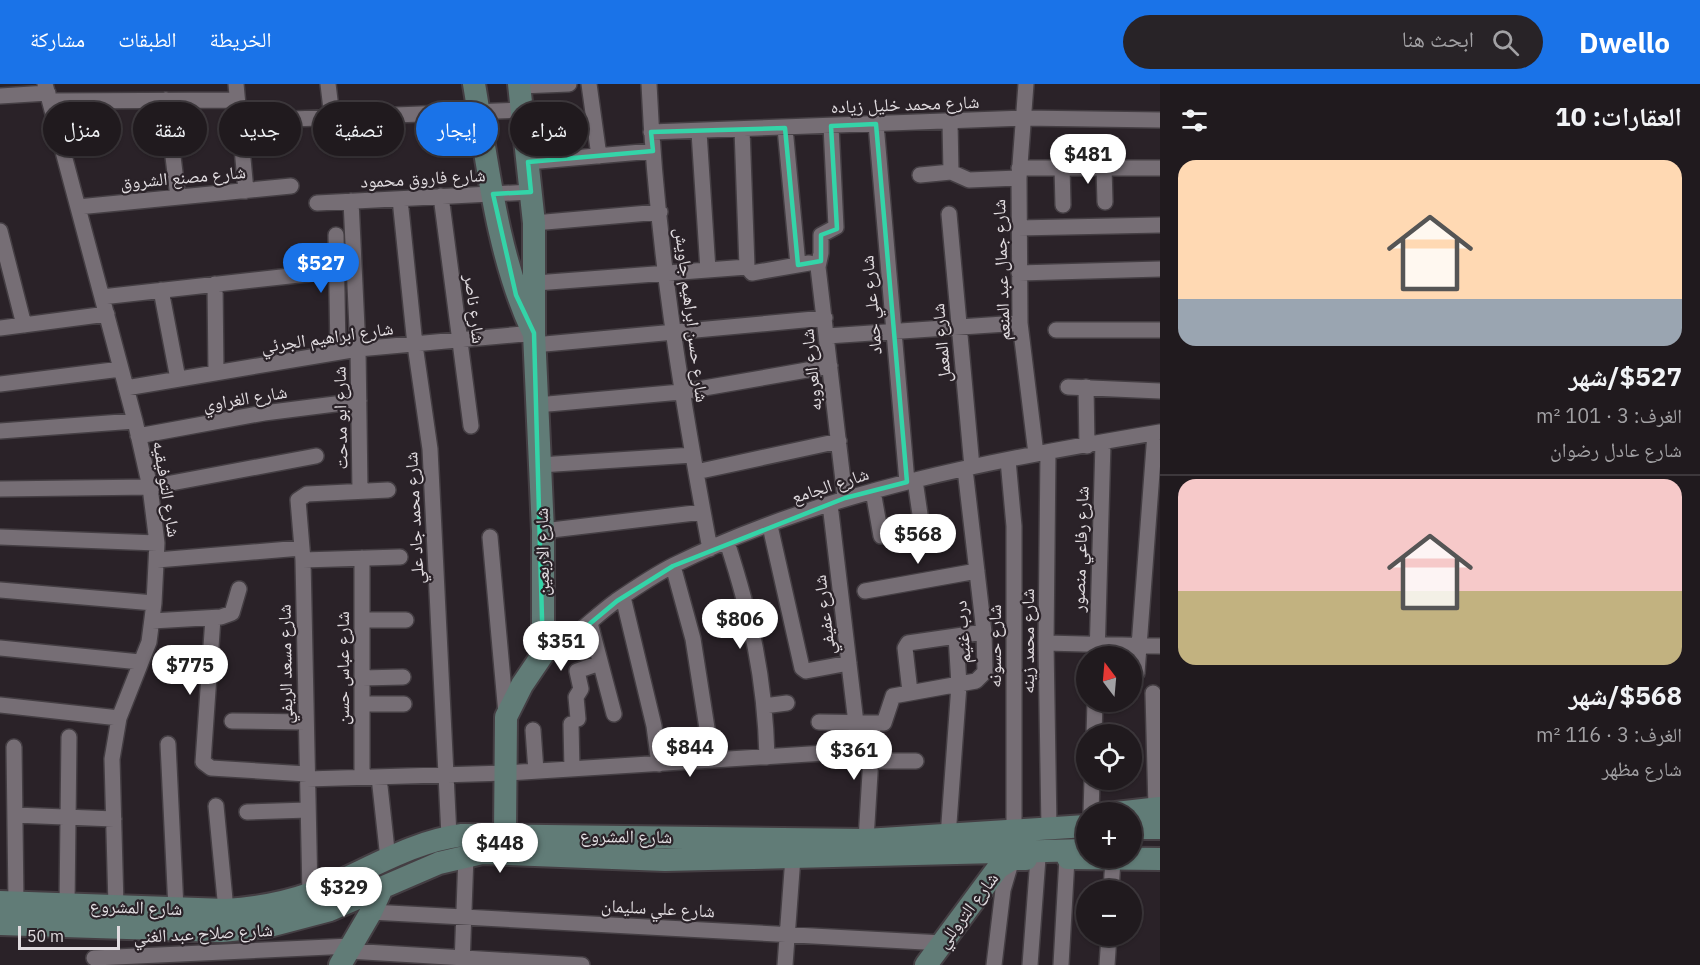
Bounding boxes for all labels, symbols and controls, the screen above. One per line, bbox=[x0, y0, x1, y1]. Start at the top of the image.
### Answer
search box bbox=[1123, 15, 1543, 69]
text: ابحث هنا bbox=[1402, 24, 1474, 53]
text: Dwello bbox=[1579, 24, 1670, 61]
text: مشاركة bbox=[30, 25, 85, 53]
text: الطبقات bbox=[118, 25, 177, 53]
text: الخريطة bbox=[210, 25, 271, 53]
icon: search bbox=[1489, 26, 1522, 59]
street label: شارع محمد خليل زياده bbox=[830, 90, 980, 118]
text: العقارات: 10 bbox=[1555, 99, 1682, 133]
chip: منزل bbox=[43, 102, 121, 156]
chip: شقة bbox=[133, 102, 207, 156]
chip: جديد bbox=[219, 102, 301, 156]
chip: تصفية bbox=[313, 102, 404, 156]
chip: إيجار bbox=[416, 102, 498, 156]
chip: شراء bbox=[510, 102, 588, 156]
icon: filters bbox=[1178, 104, 1211, 137]
pin: $481 bbox=[1052, 134, 1124, 185]
text: $481 bbox=[1064, 140, 1112, 167]
street label: شارع مصنع الشروق bbox=[119, 160, 247, 195]
street label: شارع فاروق محمود bbox=[360, 163, 486, 193]
street label: شارع جمال عبد المنعم bbox=[987, 199, 1016, 341]
icon: home bbox=[1376, 199, 1484, 307]
street label: شارع حسن ابراهيم جاويش bbox=[669, 226, 714, 404]
pin: $527 bbox=[285, 243, 357, 294]
text: $527 bbox=[297, 249, 345, 276]
street label: شارع علي حماد bbox=[855, 254, 890, 356]
street label: شارع ناصر bbox=[459, 272, 491, 345]
street label: شارع المعمل bbox=[926, 302, 956, 384]
street label: شارع ابراهيم الجرئي bbox=[259, 316, 395, 361]
street label: شارع العروبه bbox=[795, 328, 827, 412]
text: $527/شهر bbox=[1569, 359, 1682, 393]
street label: شارع ابو مدحت bbox=[328, 366, 352, 470]
street label: شارع الغراوي bbox=[201, 380, 289, 420]
text: الغرف: 3 · 101 m² bbox=[1536, 402, 1682, 429]
text: شارع عادل رضوان bbox=[1550, 436, 1682, 463]
street label: شارع التوفيقيه bbox=[148, 439, 186, 539]
street label: شارع محمد جاد علي bbox=[399, 451, 433, 585]
street label: شارع الجامع bbox=[788, 462, 872, 509]
street label: شارع رفاعي منصور bbox=[1066, 486, 1097, 614]
street label: شارع الاربعين bbox=[530, 508, 554, 596]
pin: $568 bbox=[882, 514, 954, 565]
icon: home bbox=[1376, 518, 1484, 626]
text: $568 bbox=[894, 520, 942, 547]
street label: شارع عفيفي bbox=[808, 573, 844, 656]
street label: شارع محمد زينه bbox=[1016, 588, 1039, 694]
pin: $806 bbox=[704, 599, 776, 650]
street label: درب غنيم bbox=[948, 600, 977, 664]
street label: شارع مسعد الريفي bbox=[272, 604, 301, 724]
street label: شارع حسونه bbox=[983, 604, 1006, 688]
text: $806 bbox=[716, 605, 764, 632]
street label: شارع عباس حسن bbox=[331, 611, 354, 725]
pin: $351 bbox=[525, 621, 597, 672]
text: $351 bbox=[537, 627, 585, 654]
pin: $775 bbox=[154, 645, 226, 696]
north arrow bbox=[1076, 646, 1142, 712]
map controls bbox=[1076, 646, 1142, 946]
text: $775 bbox=[166, 651, 214, 678]
text: $568/شهر bbox=[1569, 678, 1682, 712]
text: الغرف: 3 · 116 m² bbox=[1536, 721, 1682, 748]
button: locate bbox=[1076, 724, 1142, 790]
pin: $844 bbox=[654, 727, 726, 778]
pin: $361 bbox=[818, 730, 890, 781]
text: $844 bbox=[666, 733, 714, 760]
text: $361 bbox=[830, 736, 878, 763]
text: شارع مظهر bbox=[1602, 755, 1682, 782]
button: + bbox=[1076, 802, 1142, 868]
pin: $448 bbox=[464, 823, 536, 874]
street label: شارع المشروع bbox=[580, 824, 672, 848]
text: $448 bbox=[476, 829, 524, 856]
pin: $329 bbox=[308, 867, 380, 918]
street label: شارع التروللي bbox=[931, 867, 1006, 955]
text: $329 bbox=[320, 873, 368, 900]
button: − bbox=[1076, 880, 1142, 946]
street label: شارع المشروع bbox=[89, 894, 183, 920]
street label: شارع علي سليمان bbox=[600, 894, 715, 926]
street label: شارع صلاح عبد الغني bbox=[133, 918, 273, 952]
scale bar bbox=[18, 923, 120, 950]
text: 50 m bbox=[27, 926, 64, 946]

